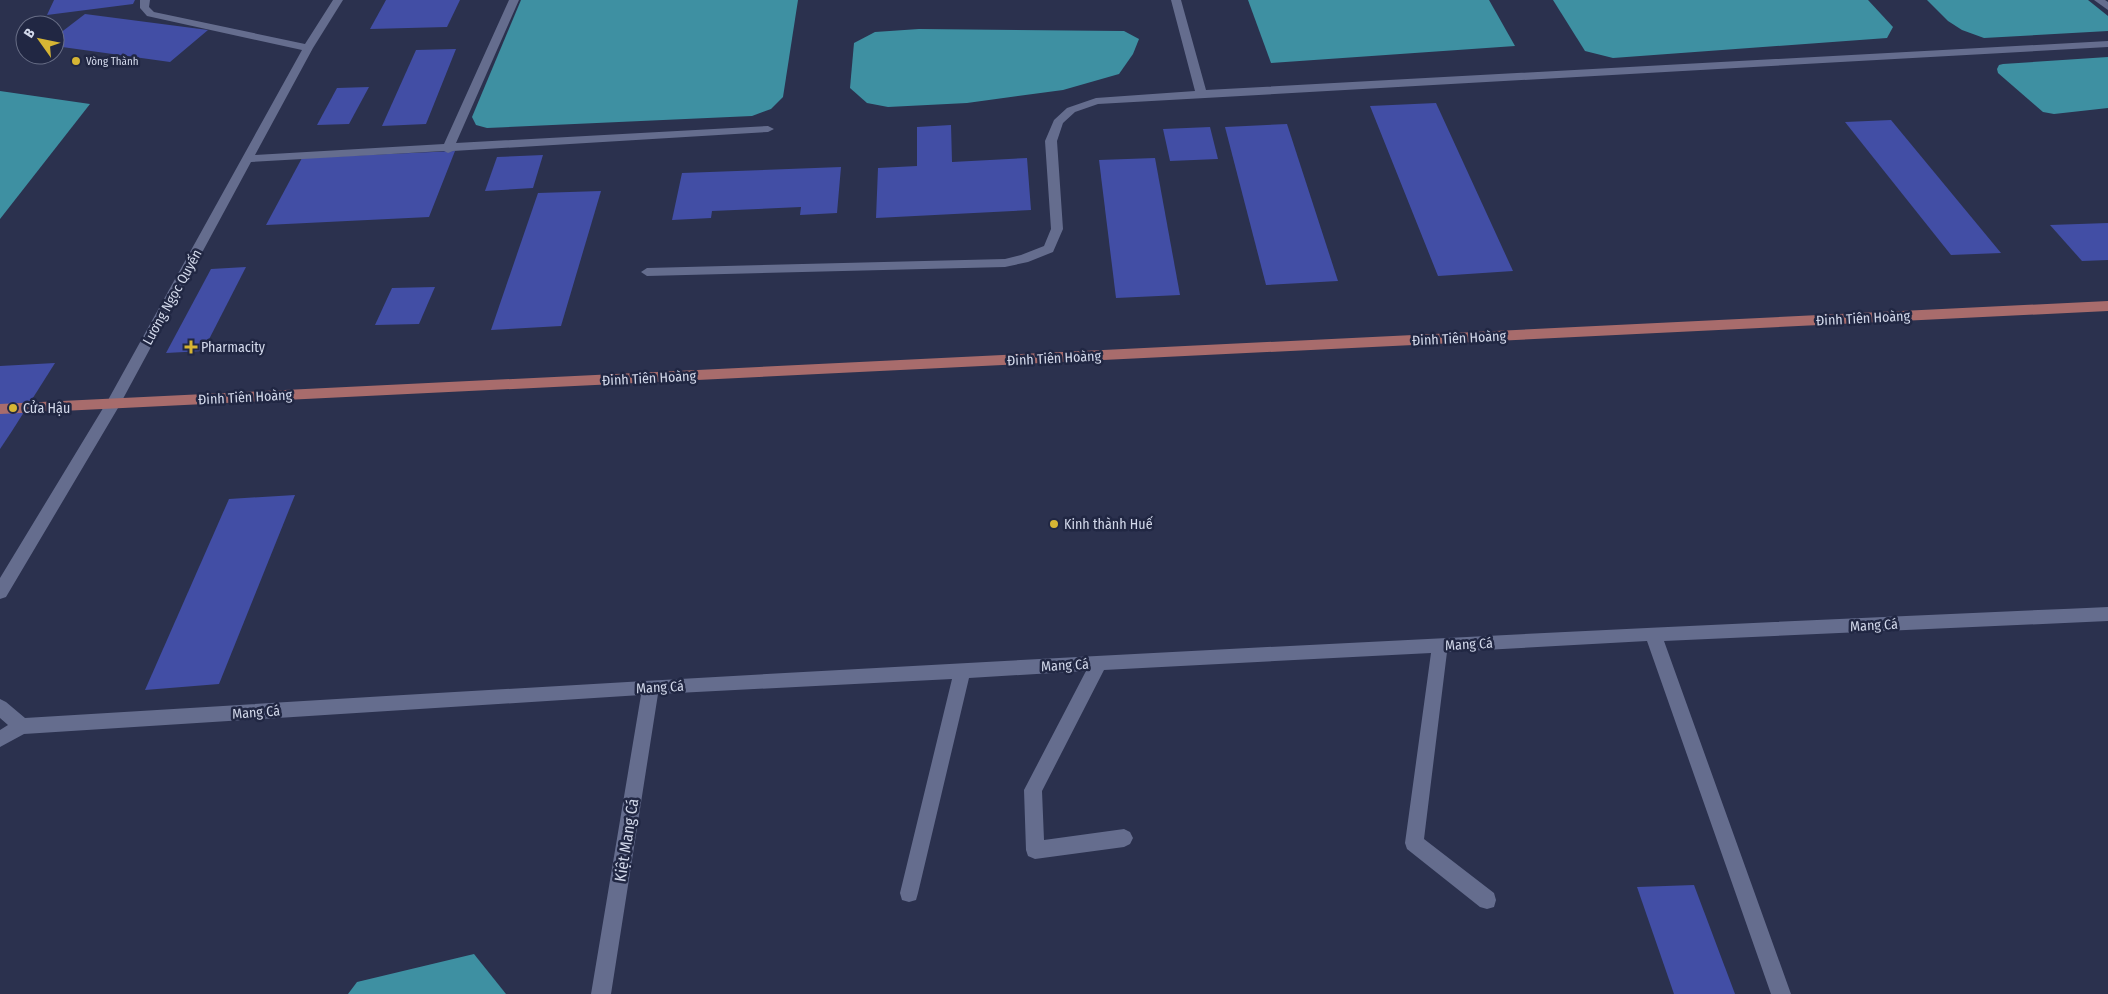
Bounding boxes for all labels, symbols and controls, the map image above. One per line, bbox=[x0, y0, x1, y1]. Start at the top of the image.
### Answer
north arrow bbox=[15, 15, 65, 65]
text: B bbox=[20, 25, 39, 41]
marker: Vòng Thành bbox=[70, 55, 82, 67]
place label: Vòng Thành bbox=[86, 55, 139, 68]
street label: Lương Ngọc Quyến bbox=[138, 246, 206, 348]
street label: Đinh Tiên Hoàng bbox=[1816, 308, 1911, 329]
street label: Đinh Tiên Hoàng bbox=[1412, 328, 1507, 349]
place label: Pharmacity bbox=[201, 339, 266, 356]
marker: Pharmacity bbox=[185, 341, 197, 353]
street label: Đinh Tiên Hoàng bbox=[1007, 348, 1102, 369]
street label: Đinh Tiên Hoàng bbox=[602, 368, 697, 389]
street label: Đinh Tiên Hoàng bbox=[198, 387, 293, 408]
place label: Cửa Hậu bbox=[23, 400, 70, 417]
marker: Cửa Hậu bbox=[7, 402, 19, 414]
place label: Kinh thành Huế bbox=[1064, 515, 1153, 533]
marker: Kinh thành Huế bbox=[1048, 518, 1060, 530]
street label: Mang Cá bbox=[1850, 616, 1899, 635]
street label: Mang Cá bbox=[1445, 635, 1494, 654]
street label: Mang Cá bbox=[1041, 656, 1090, 675]
street label: Mang Cá bbox=[636, 678, 685, 697]
street label: Mang Cá bbox=[232, 702, 281, 723]
street label: Kiệt Mang Cá bbox=[611, 797, 642, 883]

